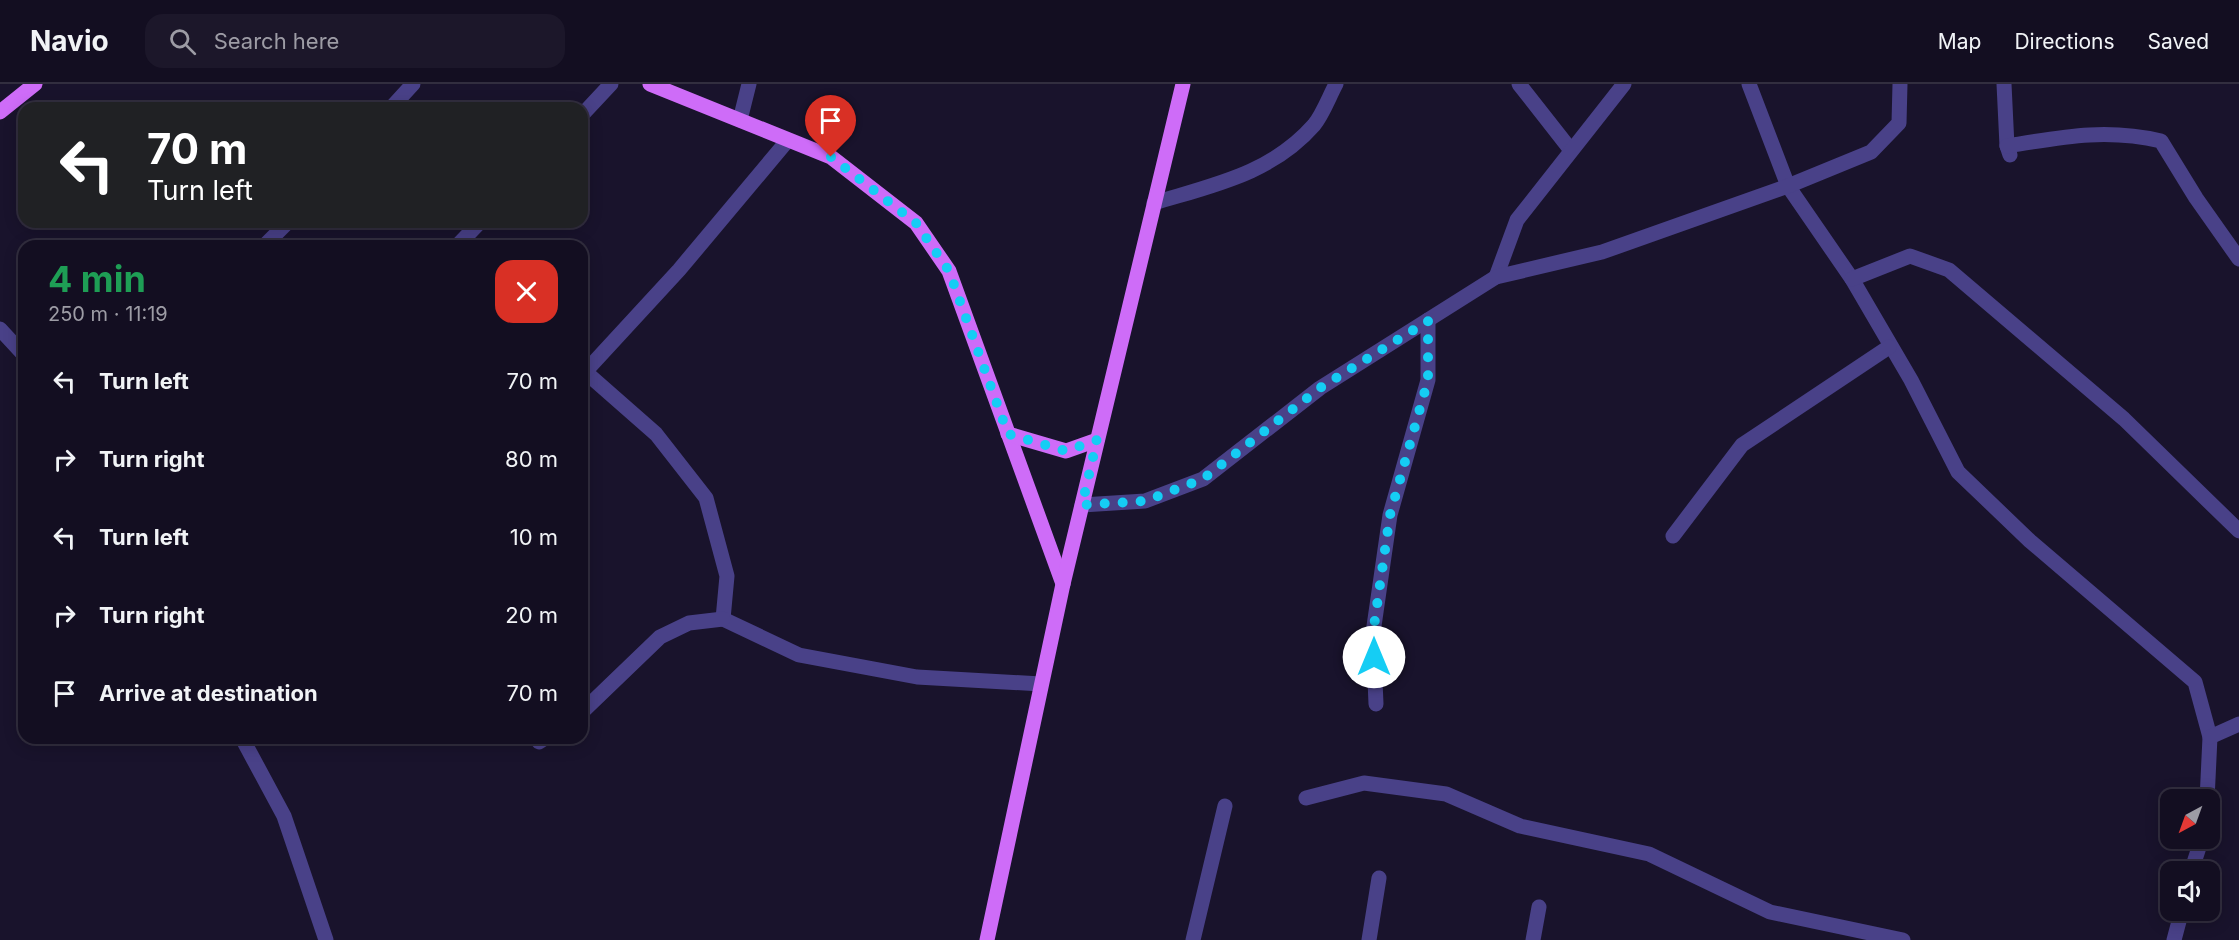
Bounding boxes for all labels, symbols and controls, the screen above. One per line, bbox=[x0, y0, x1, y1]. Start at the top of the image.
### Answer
search box bbox=[145, 14, 565, 68]
text: Navio bbox=[30, 24, 109, 58]
icon: search bbox=[166, 25, 199, 58]
text: Search here bbox=[214, 28, 339, 54]
text: Map bbox=[1938, 29, 1981, 54]
text: Directions bbox=[2014, 29, 2115, 54]
text: Saved bbox=[2148, 29, 2209, 54]
pin bbox=[805, 95, 856, 157]
icon: arrive bbox=[814, 104, 847, 137]
text: 70 m bbox=[147, 123, 247, 174]
icon: left bbox=[48, 126, 126, 204]
text: Turn left bbox=[147, 174, 253, 207]
text: 4 min bbox=[48, 257, 146, 301]
button: close bbox=[495, 260, 558, 323]
text: 250 m · 11:19 bbox=[48, 302, 168, 326]
icon: left bbox=[48, 365, 81, 398]
text: Turn left bbox=[99, 368, 189, 394]
text: 70 m bbox=[507, 368, 558, 394]
icon: right bbox=[48, 443, 81, 476]
text: Turn right bbox=[99, 446, 205, 472]
text: 80 m bbox=[505, 446, 558, 472]
icon: left bbox=[48, 521, 81, 554]
text: Turn left bbox=[99, 524, 189, 550]
text: 10 m bbox=[510, 524, 558, 550]
icon: right bbox=[48, 599, 81, 632]
text: Turn right bbox=[99, 602, 205, 628]
text: 20 m bbox=[505, 602, 558, 628]
position arrow bbox=[1342, 625, 1406, 689]
icon: arrive bbox=[48, 677, 81, 710]
text: Arrive at destination bbox=[99, 680, 318, 706]
text: 70 m bbox=[507, 680, 558, 706]
north arrow bbox=[2160, 789, 2220, 849]
map controls bbox=[2160, 789, 2220, 921]
button: sound bbox=[2160, 861, 2220, 921]

